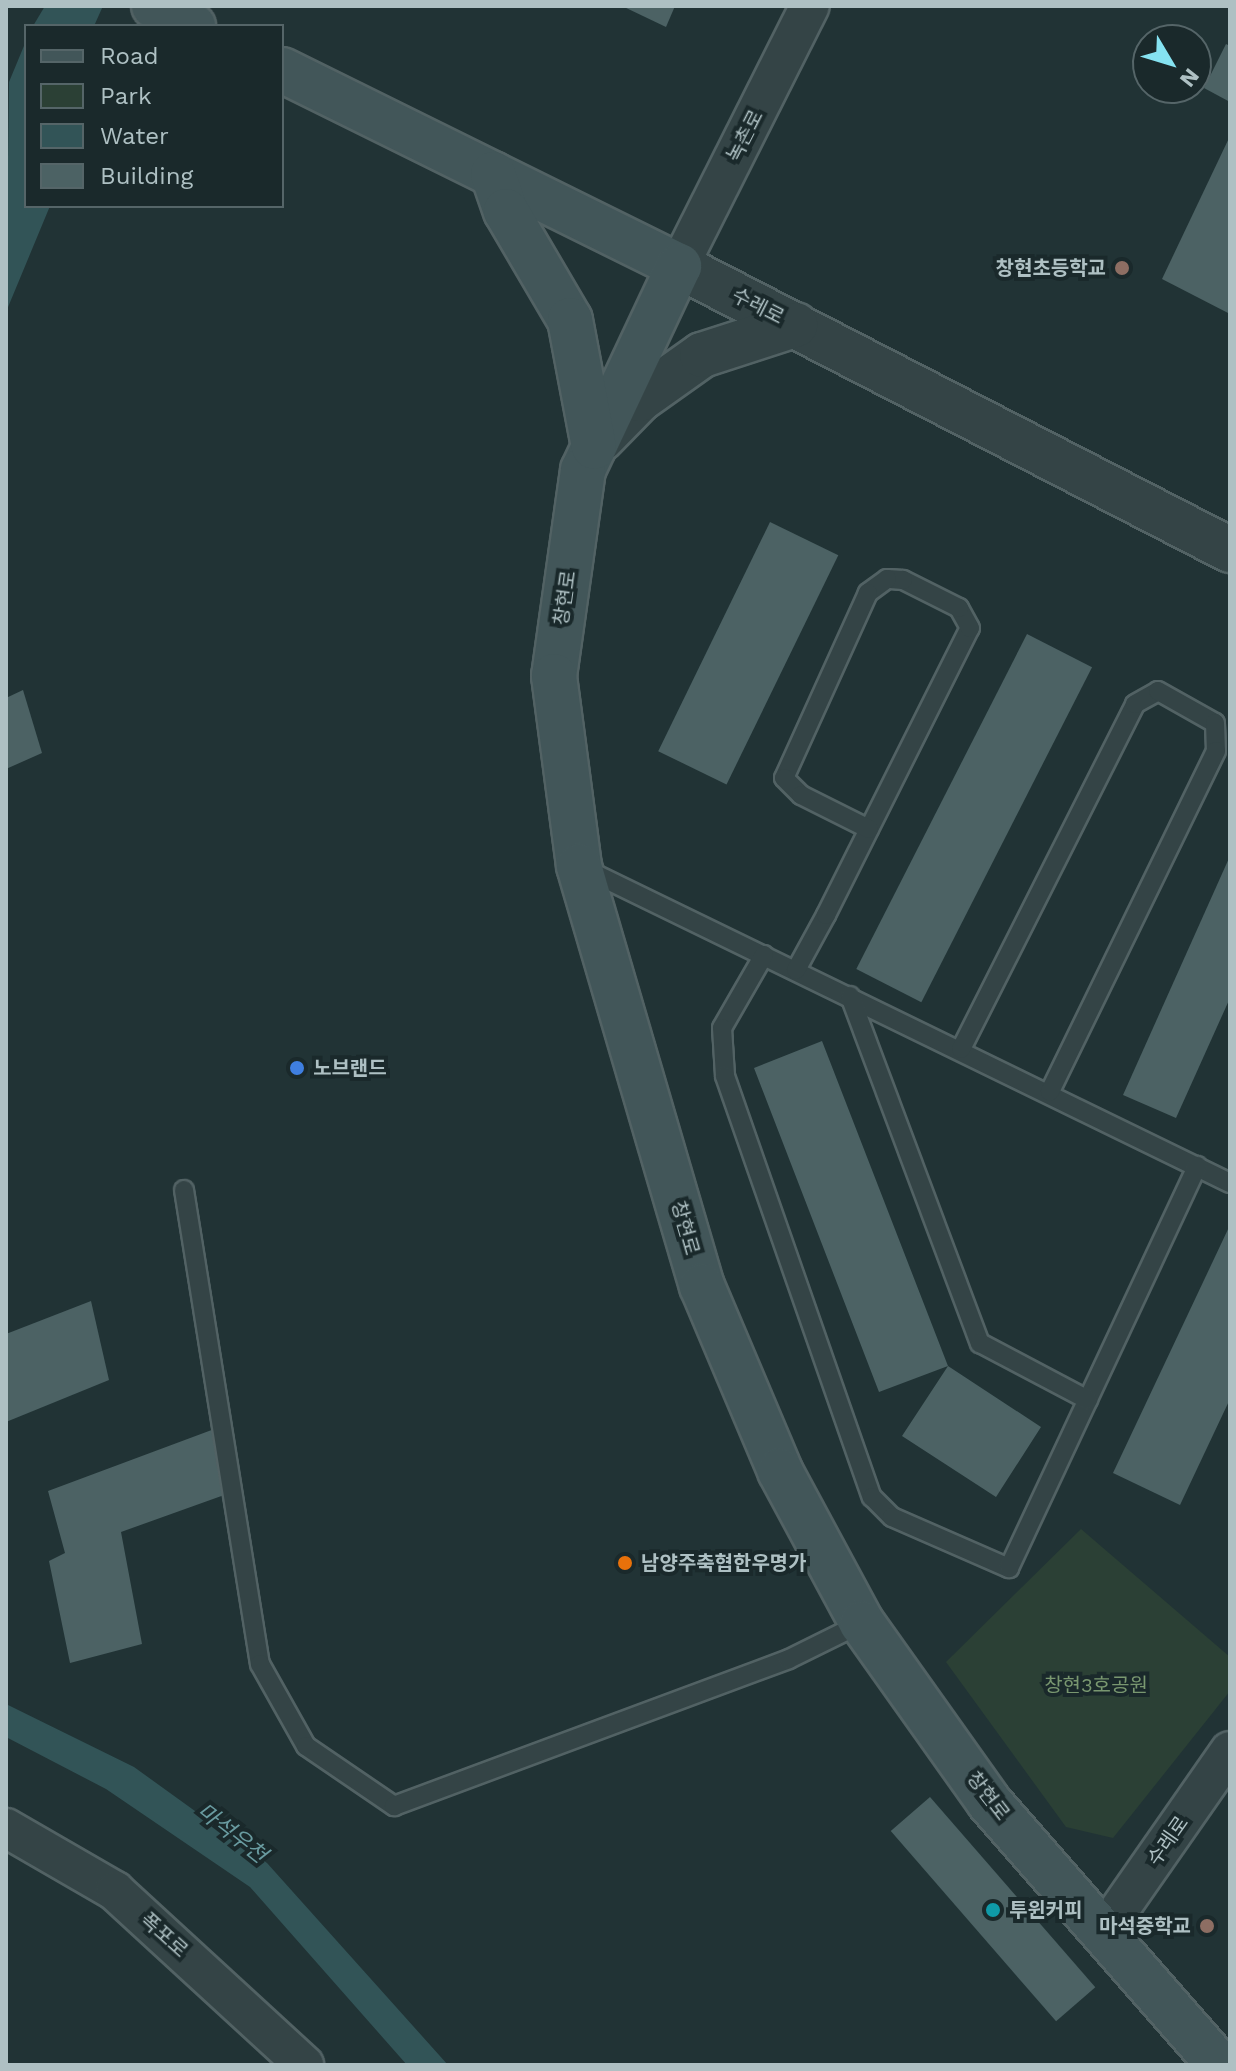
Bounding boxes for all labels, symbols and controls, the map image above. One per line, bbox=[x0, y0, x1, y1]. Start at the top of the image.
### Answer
legend bbox=[24, 24, 284, 208]
north arrow bbox=[1132, 24, 1212, 104]
text: Road bbox=[100, 42, 159, 70]
text: N bbox=[1175, 64, 1205, 92]
text: Park bbox=[100, 82, 152, 110]
street label: 녹촌로 bbox=[722, 106, 768, 166]
text: Water bbox=[100, 122, 169, 150]
text: Building bbox=[100, 162, 193, 190]
place label: 창현초등학교 bbox=[996, 256, 1106, 280]
marker: 창현초등학교 bbox=[1113, 259, 1131, 277]
street label: 수레로 bbox=[728, 283, 788, 329]
street label: 창현로 bbox=[549, 569, 581, 627]
place label: 노브랜드 bbox=[313, 1056, 387, 1080]
marker: 노브랜드 bbox=[288, 1059, 306, 1077]
street label: 창현로 bbox=[666, 1198, 704, 1258]
place label: 남양주축협한우명가 bbox=[641, 1551, 807, 1575]
marker: 남양주축협한우명가 bbox=[616, 1554, 634, 1572]
park label: 창현3호공원 bbox=[1044, 1673, 1148, 1697]
street label: 창현로 bbox=[962, 1767, 1014, 1825]
water label: 마석우천 bbox=[192, 1798, 272, 1868]
street label: 수레로 bbox=[1142, 1812, 1194, 1870]
place label: 투윈커피 bbox=[1009, 1898, 1083, 1922]
marker: 투윈커피 bbox=[984, 1901, 1002, 1919]
street label: 폭포로 bbox=[135, 1908, 193, 1962]
place label: 마석중학교 bbox=[1099, 1914, 1191, 1938]
marker: 마석중학교 bbox=[1198, 1917, 1216, 1935]

